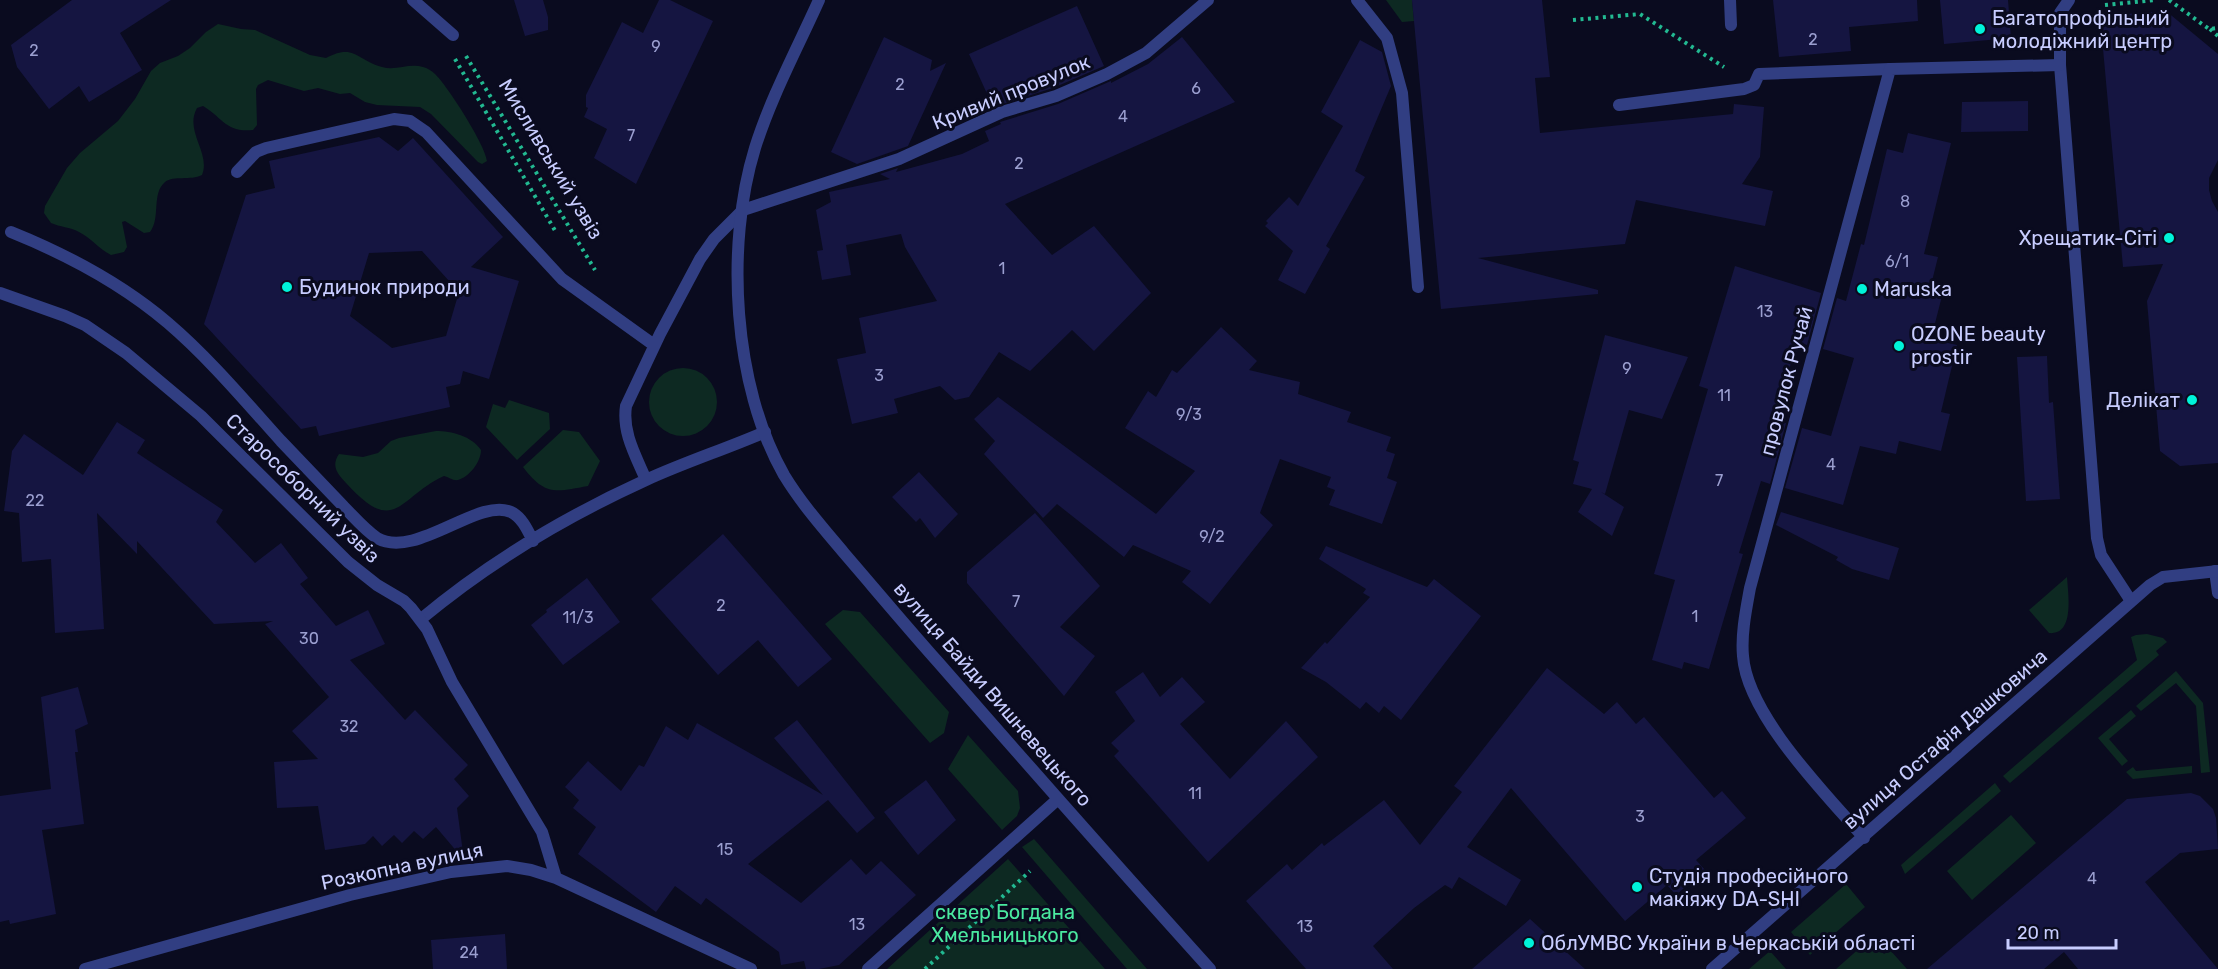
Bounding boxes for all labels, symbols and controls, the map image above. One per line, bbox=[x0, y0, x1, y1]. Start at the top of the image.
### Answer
place label: Багатопрофільний молодіжний центр bbox=[1992, 6, 2172, 53]
marker: Багатопрофільний молодіжний центр bbox=[1973, 22, 1987, 36]
house number: 2 bbox=[1808, 30, 1818, 49]
house number: 9 bbox=[651, 37, 661, 56]
house number: 2 bbox=[29, 41, 39, 60]
street label: Кривий провулок bbox=[929, 49, 1094, 135]
street label: Мисливський узвіз bbox=[494, 75, 608, 243]
house number: 2 bbox=[895, 75, 905, 94]
house number: 6 bbox=[1191, 79, 1201, 98]
house number: 4 bbox=[1118, 107, 1128, 126]
house number: 7 bbox=[627, 126, 635, 145]
house number: 2 bbox=[1014, 154, 1024, 173]
house number: 8 bbox=[1900, 192, 1910, 211]
place label: Хрещатик-Сіті bbox=[2019, 226, 2157, 250]
marker: Хрещатик-Сіті bbox=[2162, 231, 2176, 245]
house number: 6/1 bbox=[1885, 252, 1909, 271]
house number: 1 bbox=[999, 259, 1005, 278]
place label: Будинок природи bbox=[299, 275, 470, 299]
place label: Maruska bbox=[1874, 277, 1952, 301]
marker: Будинок природи bbox=[280, 280, 294, 294]
marker: Maruska bbox=[1855, 282, 1869, 296]
house number: 13 bbox=[1757, 302, 1773, 321]
street label: провулок Ручай bbox=[1755, 304, 1817, 458]
place label: OZONE beauty prostir bbox=[1911, 322, 2046, 369]
marker: OZONE beauty prostir bbox=[1892, 339, 1906, 353]
house number: 9 bbox=[1622, 359, 1632, 378]
house number: 3 bbox=[874, 366, 884, 385]
house number: 11 bbox=[1717, 386, 1731, 405]
place label: Делікат bbox=[2106, 388, 2180, 412]
marker: Делікат bbox=[2185, 393, 2199, 407]
house number: 9/3 bbox=[1176, 405, 1202, 424]
street label: Старособорний узвіз bbox=[221, 408, 385, 568]
house number: 4 bbox=[1826, 455, 1836, 474]
house number: 7 bbox=[1715, 471, 1723, 490]
house number: 22 bbox=[26, 491, 44, 510]
house number: 9/2 bbox=[1199, 527, 1225, 546]
street label: вулиця Байди Вишневецького bbox=[889, 577, 1097, 811]
house number: 7 bbox=[1012, 592, 1020, 611]
house number: 2 bbox=[716, 596, 726, 615]
house number: 1 bbox=[1692, 607, 1698, 626]
house number: 11/3 bbox=[562, 608, 594, 627]
house number: 30 bbox=[299, 629, 319, 648]
street label: вулиця Остафія Дашковича bbox=[1838, 644, 2052, 834]
house number: 32 bbox=[339, 717, 359, 736]
house number: 11 bbox=[1188, 784, 1202, 803]
house number: 3 bbox=[1635, 807, 1645, 826]
street label: Розкопна вулиця bbox=[319, 837, 485, 895]
house number: 15 bbox=[717, 840, 733, 859]
place label: Студія професійного макіяжу DA-SHI bbox=[1649, 864, 1849, 911]
house number: 4 bbox=[2087, 869, 2097, 888]
marker: Студія професійного макіяжу DA-SHI bbox=[1630, 880, 1644, 894]
park label: сквер Богдана Хмельницького bbox=[931, 900, 1079, 947]
scale bar bbox=[2008, 912, 2116, 950]
house number: 13 bbox=[849, 915, 865, 934]
house number: 13 bbox=[1297, 917, 1313, 936]
text: 20 m bbox=[2017, 922, 2059, 944]
place label: ОблУМВС України в Черкаській області bbox=[1541, 931, 1915, 955]
marker: ОблУМВС України в Черкаській області bbox=[1522, 936, 1536, 950]
house number: 24 bbox=[459, 943, 479, 962]

